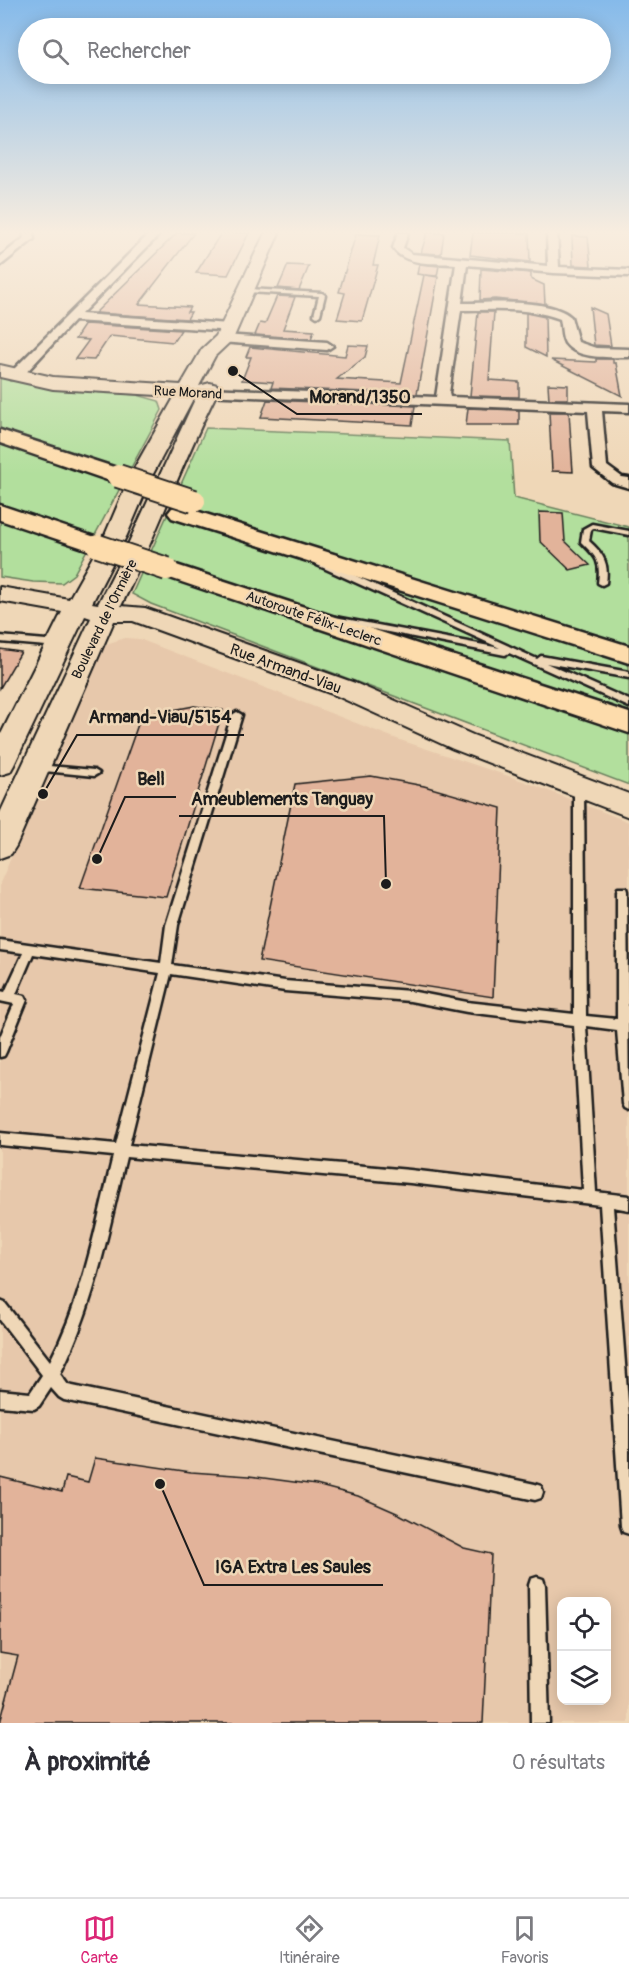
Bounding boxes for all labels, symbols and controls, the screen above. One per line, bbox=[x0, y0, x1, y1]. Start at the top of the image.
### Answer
search box bbox=[18, 18, 611, 84]
icon: search bbox=[39, 35, 72, 68]
text: Rechercher bbox=[87, 37, 191, 65]
callout: Morand/1350 bbox=[297, 378, 422, 414]
street label: Rue Morand bbox=[153, 382, 223, 403]
text: Morand/1350 bbox=[309, 386, 411, 409]
street label: Boulevard de l'Ormière bbox=[68, 557, 141, 682]
street label: Autoroute Félix-Leclerc bbox=[244, 587, 384, 650]
street label: Rue Armand-Viau bbox=[227, 639, 344, 698]
callout: Armand-Viau/5154 bbox=[77, 699, 244, 735]
text: Armand-Viau/5154 bbox=[88, 706, 232, 729]
callout: Bell bbox=[125, 761, 176, 797]
text: Bell bbox=[137, 768, 165, 791]
callout: Ameublements Tanguay bbox=[179, 780, 384, 816]
text: Ameublements Tanguay bbox=[191, 788, 373, 811]
callout: IGA Extra Les Saules bbox=[204, 1549, 383, 1585]
text: IGA Extra Les Saules bbox=[215, 1556, 372, 1579]
map controls bbox=[557, 1597, 611, 1705]
button: locate bbox=[557, 1597, 611, 1651]
button: layers bbox=[557, 1651, 611, 1705]
text: À proximité bbox=[24, 1746, 151, 1778]
text: 0 résultats bbox=[512, 1750, 605, 1775]
tab: Carte bbox=[81, 1912, 118, 1968]
tab: Itinéraire bbox=[279, 1912, 340, 1968]
tab: Favoris bbox=[501, 1912, 548, 1968]

